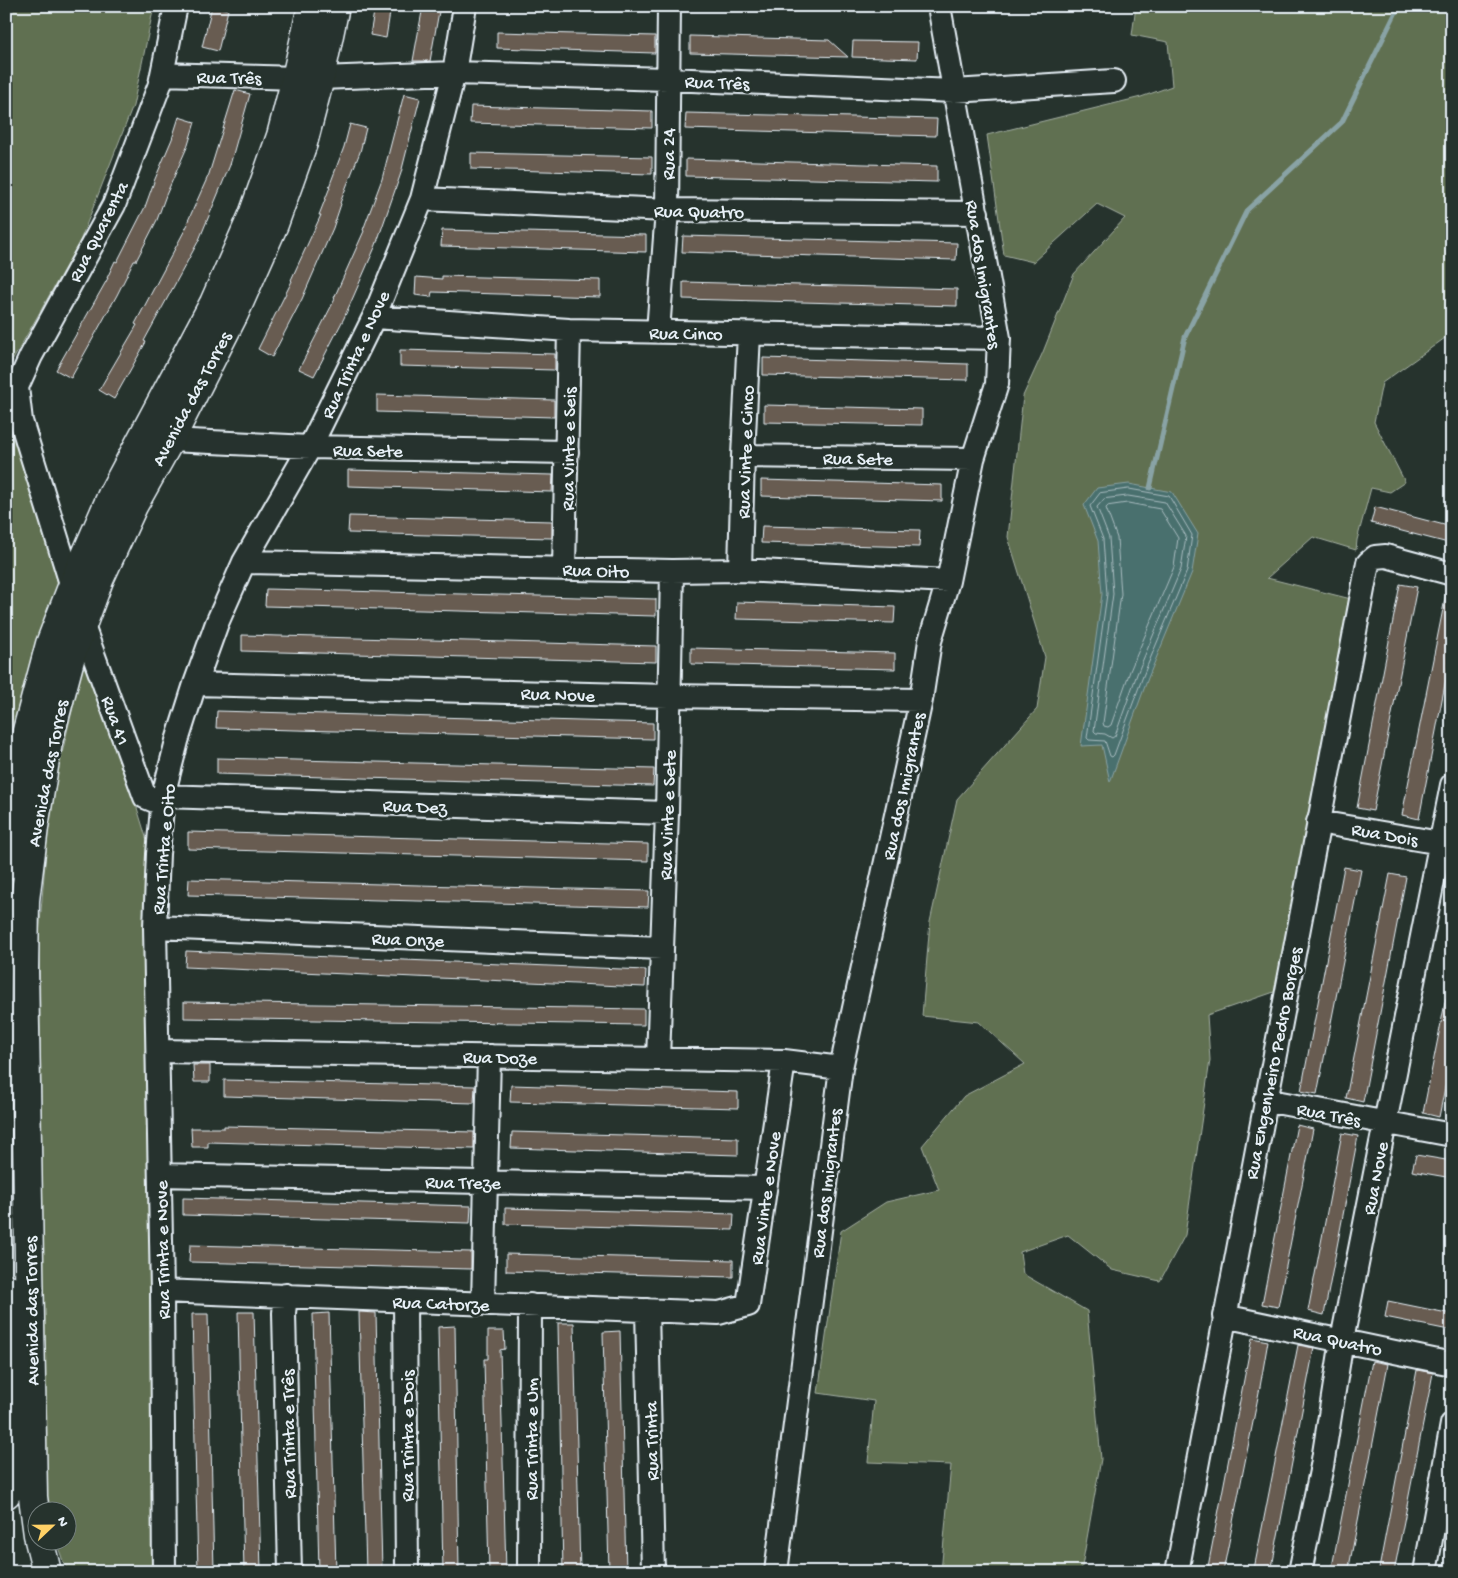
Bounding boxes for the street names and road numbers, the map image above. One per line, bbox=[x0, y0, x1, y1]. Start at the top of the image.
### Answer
street label: Rua Três bbox=[196, 67, 263, 92]
street label: Rua Três bbox=[684, 72, 751, 97]
street label: Rua 24 bbox=[659, 128, 682, 180]
street label: Rua Quarenta bbox=[65, 177, 136, 287]
street label: Rua dos Imigrantes bbox=[958, 199, 1005, 352]
street label: Rua Quatro bbox=[653, 201, 745, 226]
street label: Rua Trinta e Nove bbox=[317, 288, 397, 423]
street label: Rua Cinco bbox=[649, 323, 723, 348]
street label: Avenida das Torres bbox=[148, 327, 239, 471]
street label: Rua Vinte e Cinco bbox=[734, 385, 761, 519]
street label: Rua Vinte e Seis bbox=[558, 386, 583, 511]
street label: Rua Sete bbox=[333, 440, 403, 465]
street label: Rua Sete bbox=[823, 448, 893, 473]
street label: Rua Oito bbox=[562, 560, 630, 585]
street label: Rua Nove bbox=[520, 684, 596, 709]
street label: Rua 41 bbox=[94, 693, 133, 749]
street label: Avenida das Torres bbox=[24, 697, 75, 849]
street label: Rua dos Imigrantes bbox=[879, 710, 932, 863]
street label: Rua Vinte e Sete bbox=[656, 749, 683, 881]
street label: Rua Trinta e Oito bbox=[148, 783, 183, 916]
street label: Rua Dez bbox=[382, 796, 448, 821]
street label: Rua Dois bbox=[1349, 819, 1421, 854]
street label: Rua Onze bbox=[371, 929, 445, 954]
street label: Rua Engenheiro Pedro Borges bbox=[1242, 945, 1309, 1182]
street label: Rua Doze bbox=[463, 1047, 537, 1072]
street label: Rua Três bbox=[1294, 1099, 1363, 1134]
street label: Rua dos Imigrantes bbox=[808, 1106, 849, 1259]
street label: Rua Vinte e Nove bbox=[747, 1130, 788, 1267]
street label: Rua Nove bbox=[1359, 1140, 1396, 1217]
street label: Rua Treze bbox=[425, 1172, 501, 1197]
street label: Rua Trinta e Nove bbox=[152, 1180, 177, 1319]
street label: Avenida das Torres bbox=[21, 1235, 46, 1386]
street label: Rua Catorze bbox=[392, 1292, 490, 1319]
street label: Rua Quatro bbox=[1291, 1322, 1384, 1363]
street label: Rua Trinta e Três bbox=[278, 1368, 303, 1499]
street label: Rua Trinta e Dois bbox=[398, 1369, 421, 1502]
street label: Rua Trinta e Um bbox=[522, 1377, 545, 1500]
street label: Rua Trinta bbox=[641, 1400, 666, 1481]

